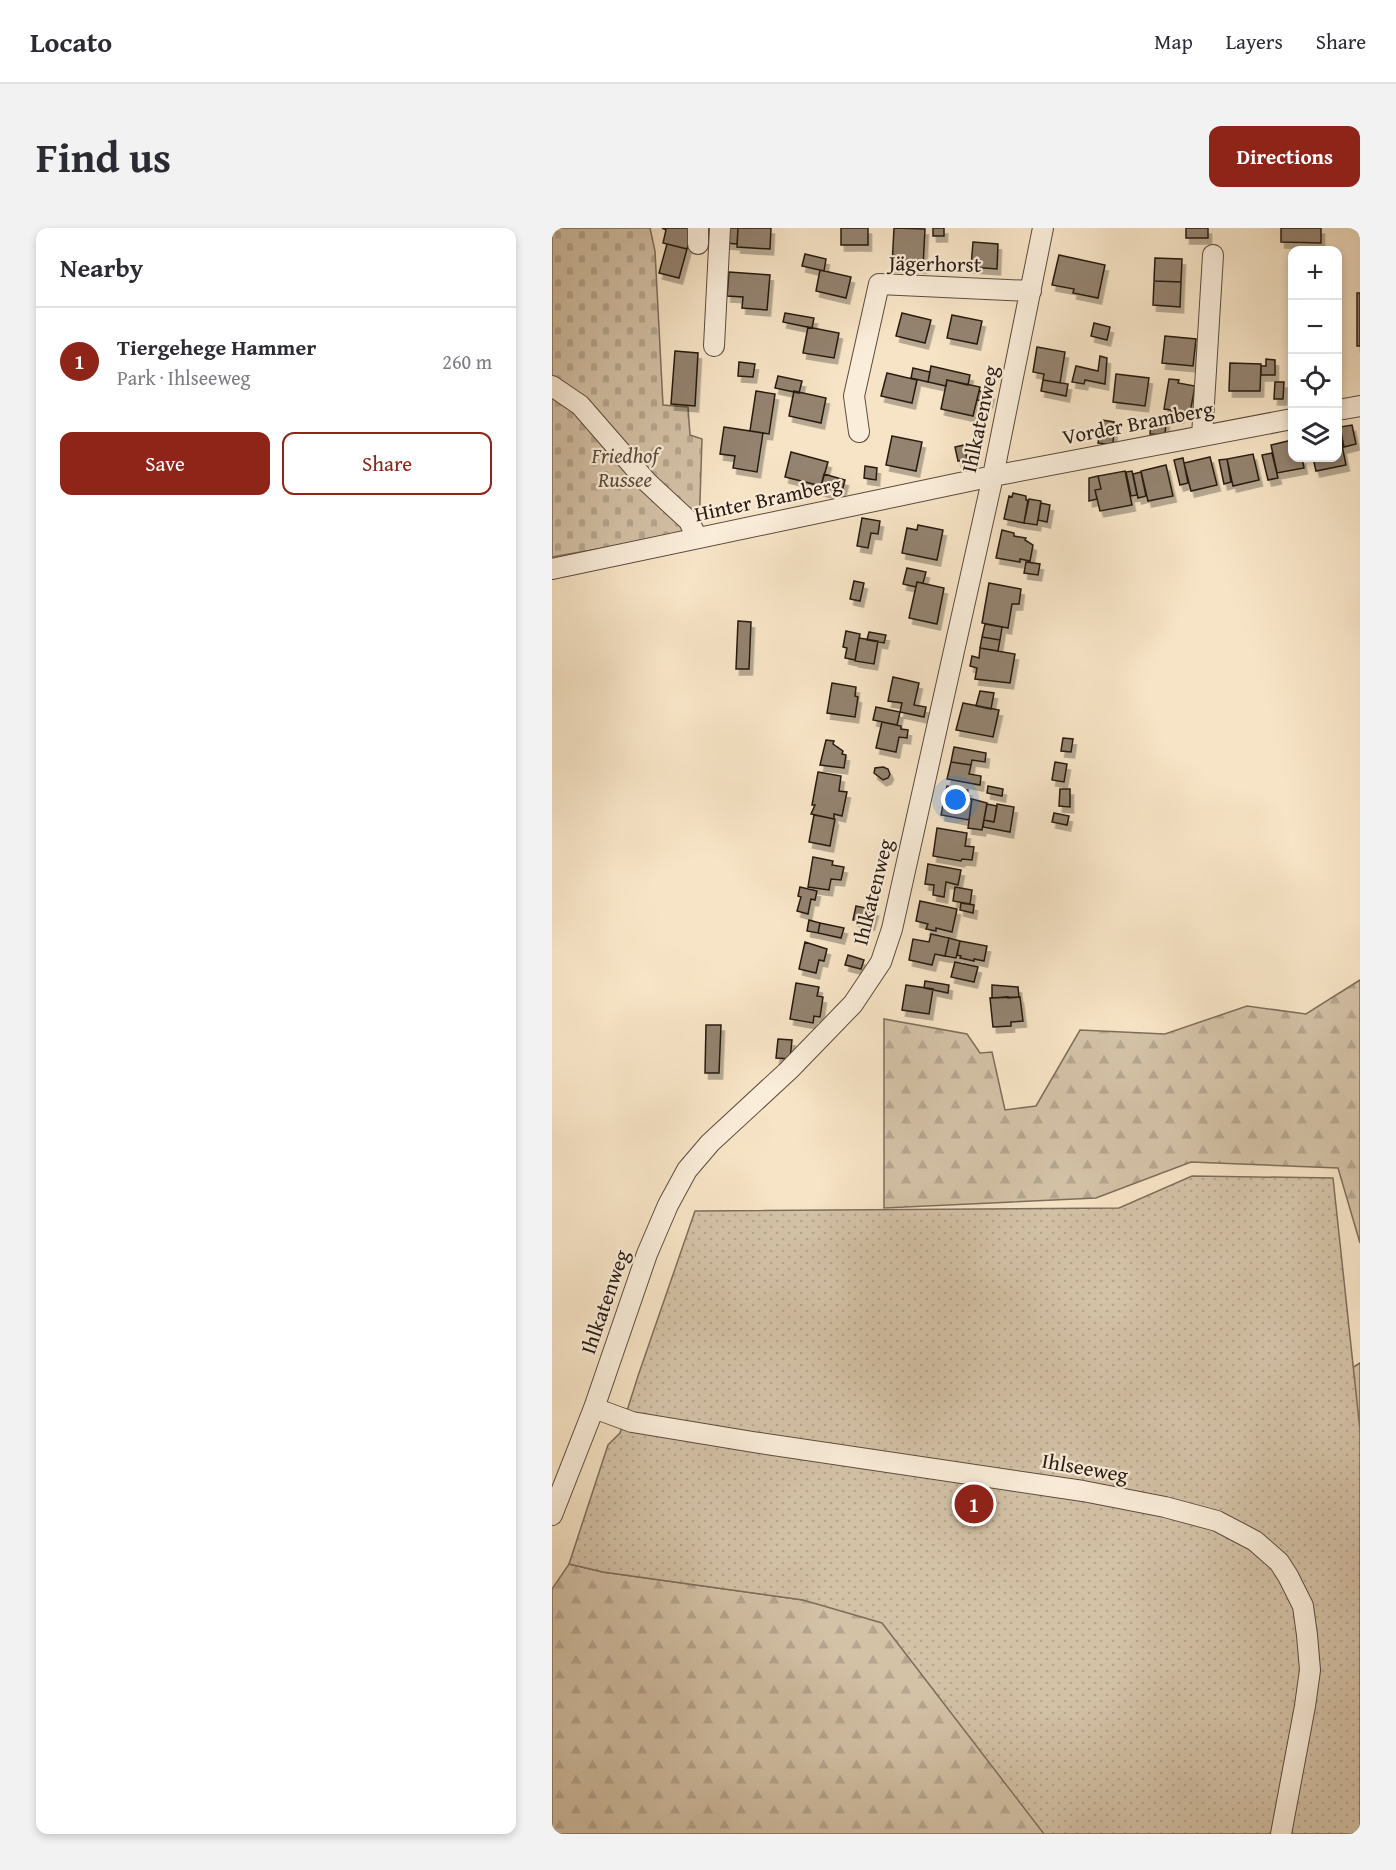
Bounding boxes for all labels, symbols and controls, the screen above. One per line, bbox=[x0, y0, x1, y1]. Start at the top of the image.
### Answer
text: Locato bbox=[30, 21, 112, 62]
text: Map bbox=[1154, 26, 1193, 57]
text: Layers bbox=[1226, 26, 1283, 57]
text: Share bbox=[1316, 26, 1366, 57]
text: Find us bbox=[36, 126, 171, 187]
button: Directions bbox=[1209, 126, 1360, 187]
map controls bbox=[1288, 246, 1342, 462]
button: + bbox=[1288, 246, 1342, 300]
street label: Jägerhorst bbox=[886, 247, 982, 280]
text: Nearby bbox=[60, 248, 143, 287]
button: − bbox=[1288, 300, 1342, 354]
text: Tiergehege Hammer bbox=[117, 331, 316, 363]
text: 1 bbox=[74, 347, 85, 376]
text: 260 m bbox=[442, 347, 492, 376]
button: locate bbox=[1288, 354, 1342, 408]
street label: Ihlkatenweg bbox=[953, 362, 1006, 475]
text: Park · Ihlseeweg bbox=[117, 363, 251, 392]
street label: Vorder Bramberg bbox=[1060, 393, 1217, 452]
button: layers bbox=[1288, 408, 1342, 462]
button: Save bbox=[60, 432, 270, 495]
button: Share bbox=[282, 432, 492, 495]
park label: Friedhof Russee bbox=[591, 440, 662, 495]
street label: Hinter Bramberg bbox=[692, 468, 845, 529]
your location bbox=[941, 785, 970, 814]
street label: Ihlkatenweg bbox=[844, 835, 901, 948]
street label: Ihlkatenweg bbox=[572, 1245, 637, 1358]
street label: Ihlseeweg bbox=[1040, 1445, 1131, 1490]
pin: 1 bbox=[954, 1482, 994, 1526]

